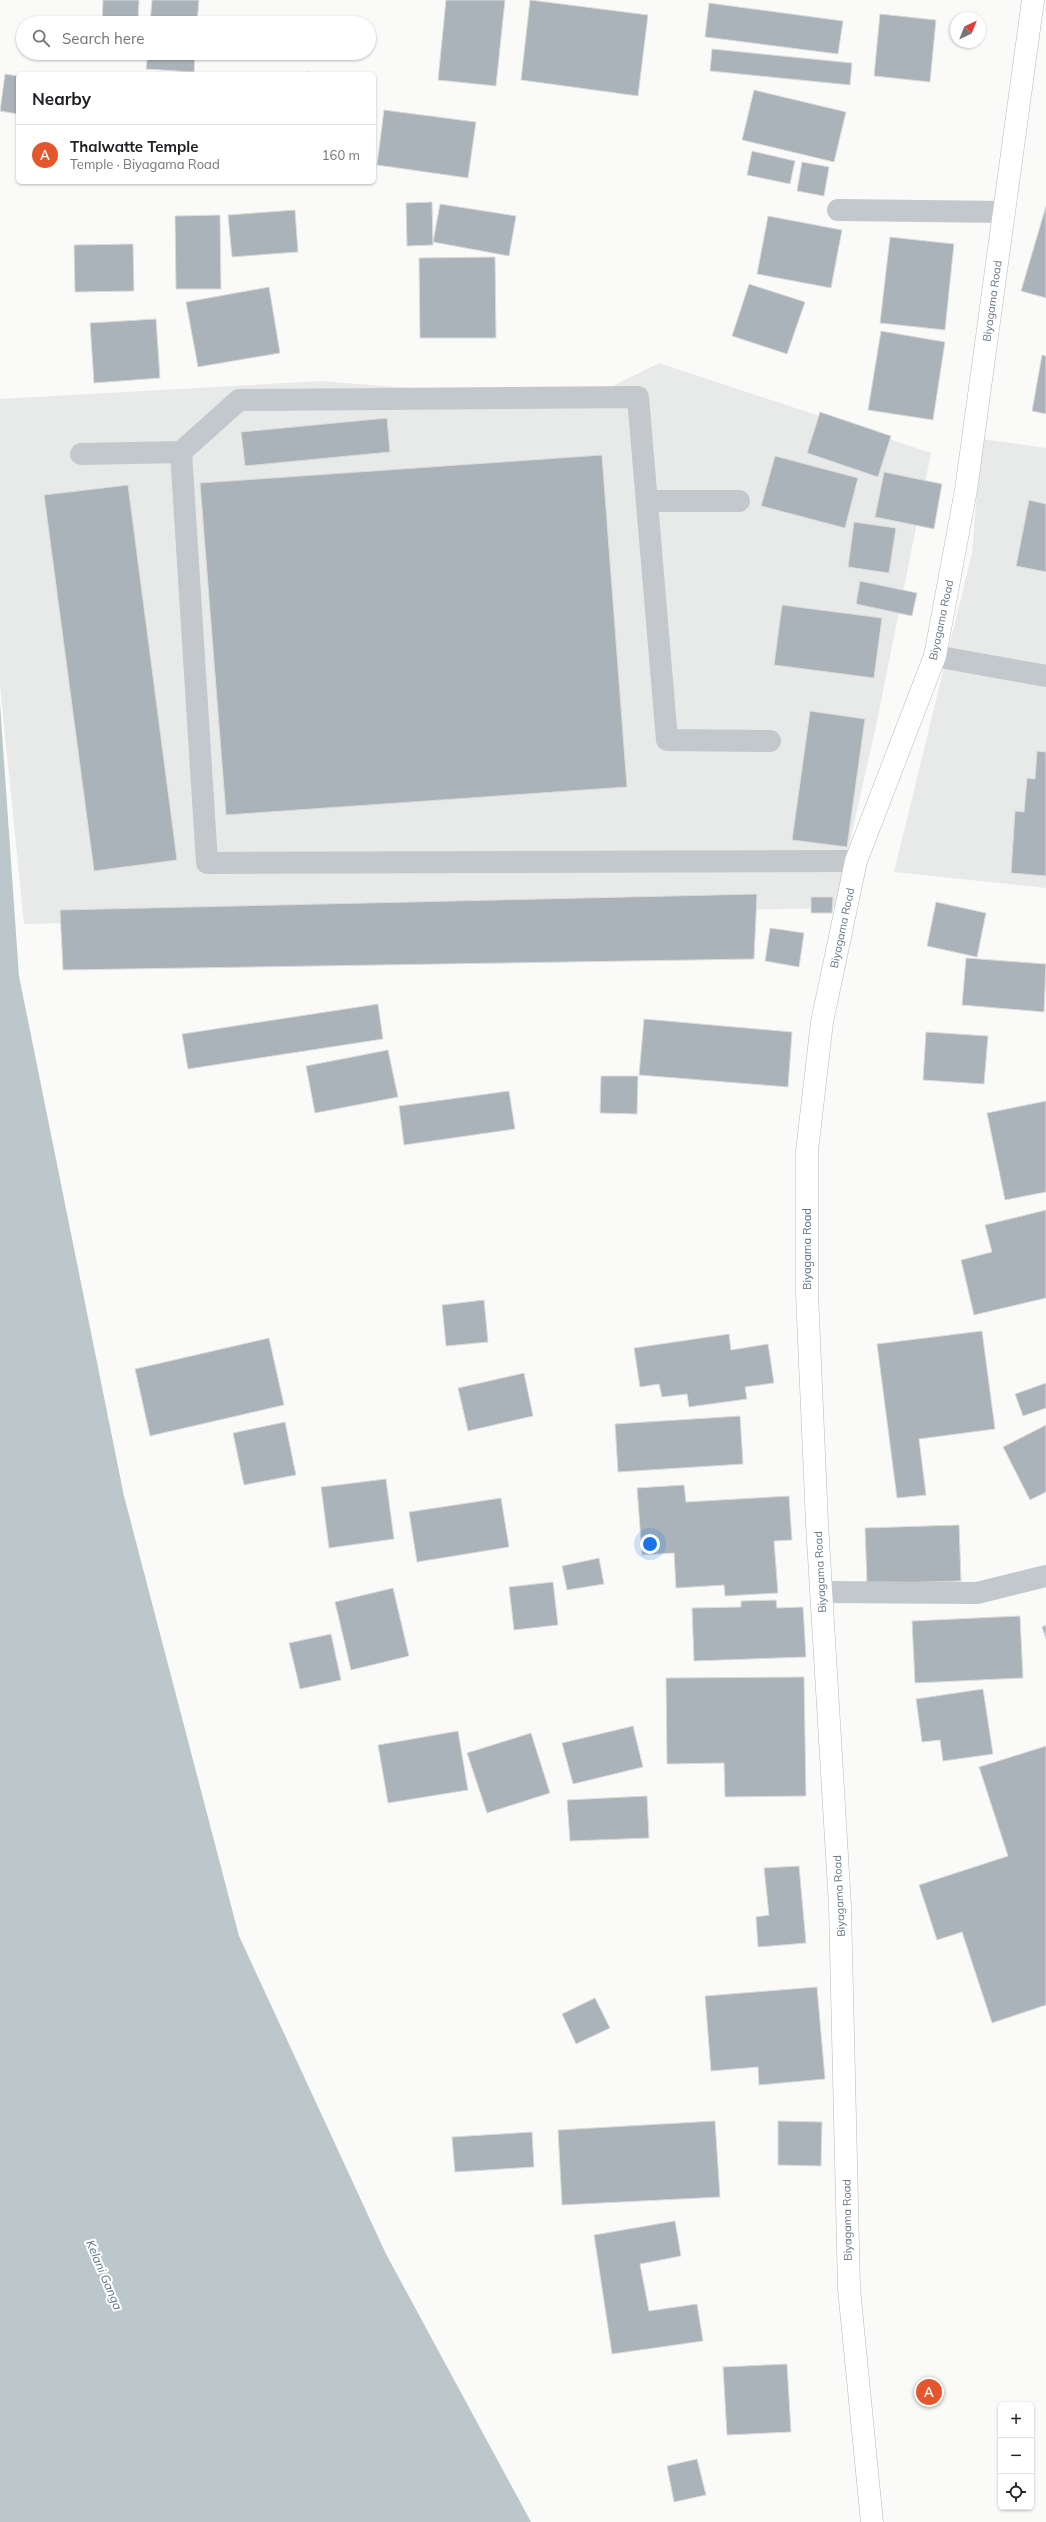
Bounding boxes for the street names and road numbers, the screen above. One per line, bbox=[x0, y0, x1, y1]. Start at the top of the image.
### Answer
street label: Biyagama Road bbox=[979, 260, 1005, 342]
street label: Biyagama Road bbox=[926, 579, 956, 661]
street label: Biyagama Road bbox=[827, 887, 857, 969]
street label: Biyagama Road bbox=[800, 1208, 814, 1290]
street label: Biyagama Road bbox=[811, 1531, 829, 1613]
street label: Biyagama Road bbox=[830, 1855, 848, 1937]
street label: Biyagama Road bbox=[839, 2179, 855, 2261]

